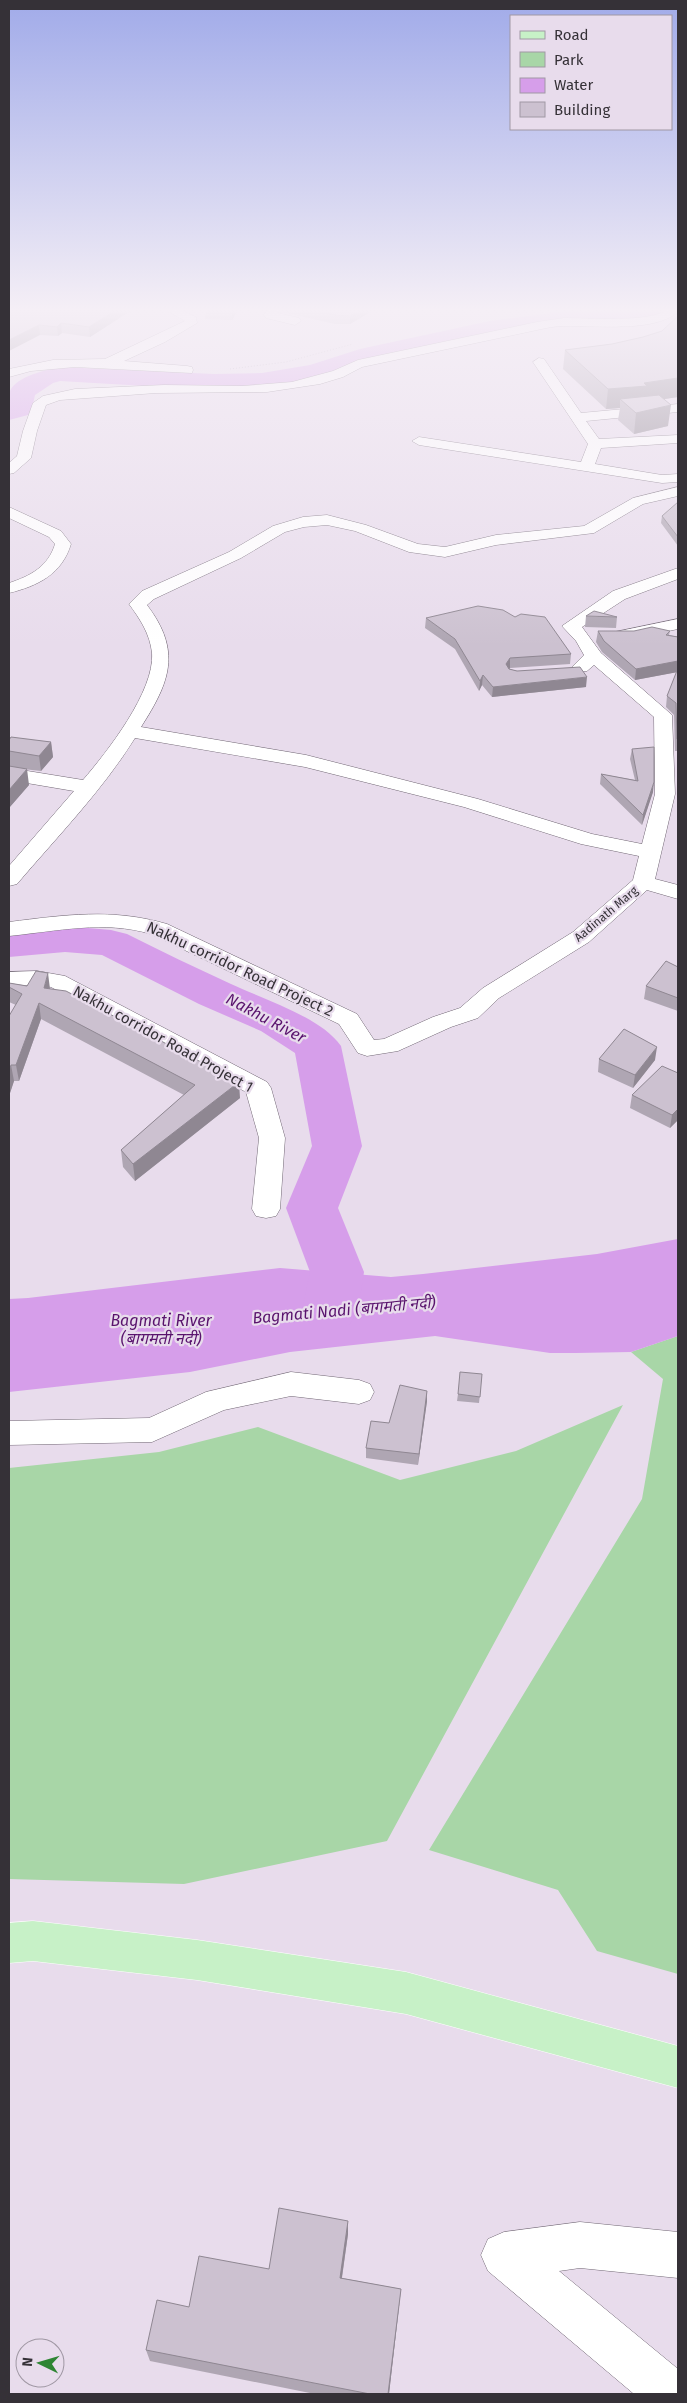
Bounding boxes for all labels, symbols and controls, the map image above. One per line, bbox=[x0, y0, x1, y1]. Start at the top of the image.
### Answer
legend bbox=[510, 15, 672, 130]
text: Road bbox=[554, 26, 589, 44]
text: Park bbox=[554, 51, 584, 69]
text: Water bbox=[554, 76, 593, 94]
text: Building bbox=[554, 101, 610, 119]
street label: Aadinath Marg bbox=[571, 883, 641, 945]
street label: Nakhu corridor Road Project 2 bbox=[144, 918, 336, 1020]
street label: Nakhu corridor Road Project 1 bbox=[70, 982, 256, 1096]
water label: Nakhu River bbox=[223, 989, 310, 1047]
water label: Bagmati Nadi (बागमती नदी) bbox=[252, 1293, 436, 1327]
water label: Bagmati River (बागमती नदी) bbox=[110, 1311, 212, 1348]
north arrow bbox=[15, 2338, 65, 2388]
text: N bbox=[19, 2357, 36, 2367]

